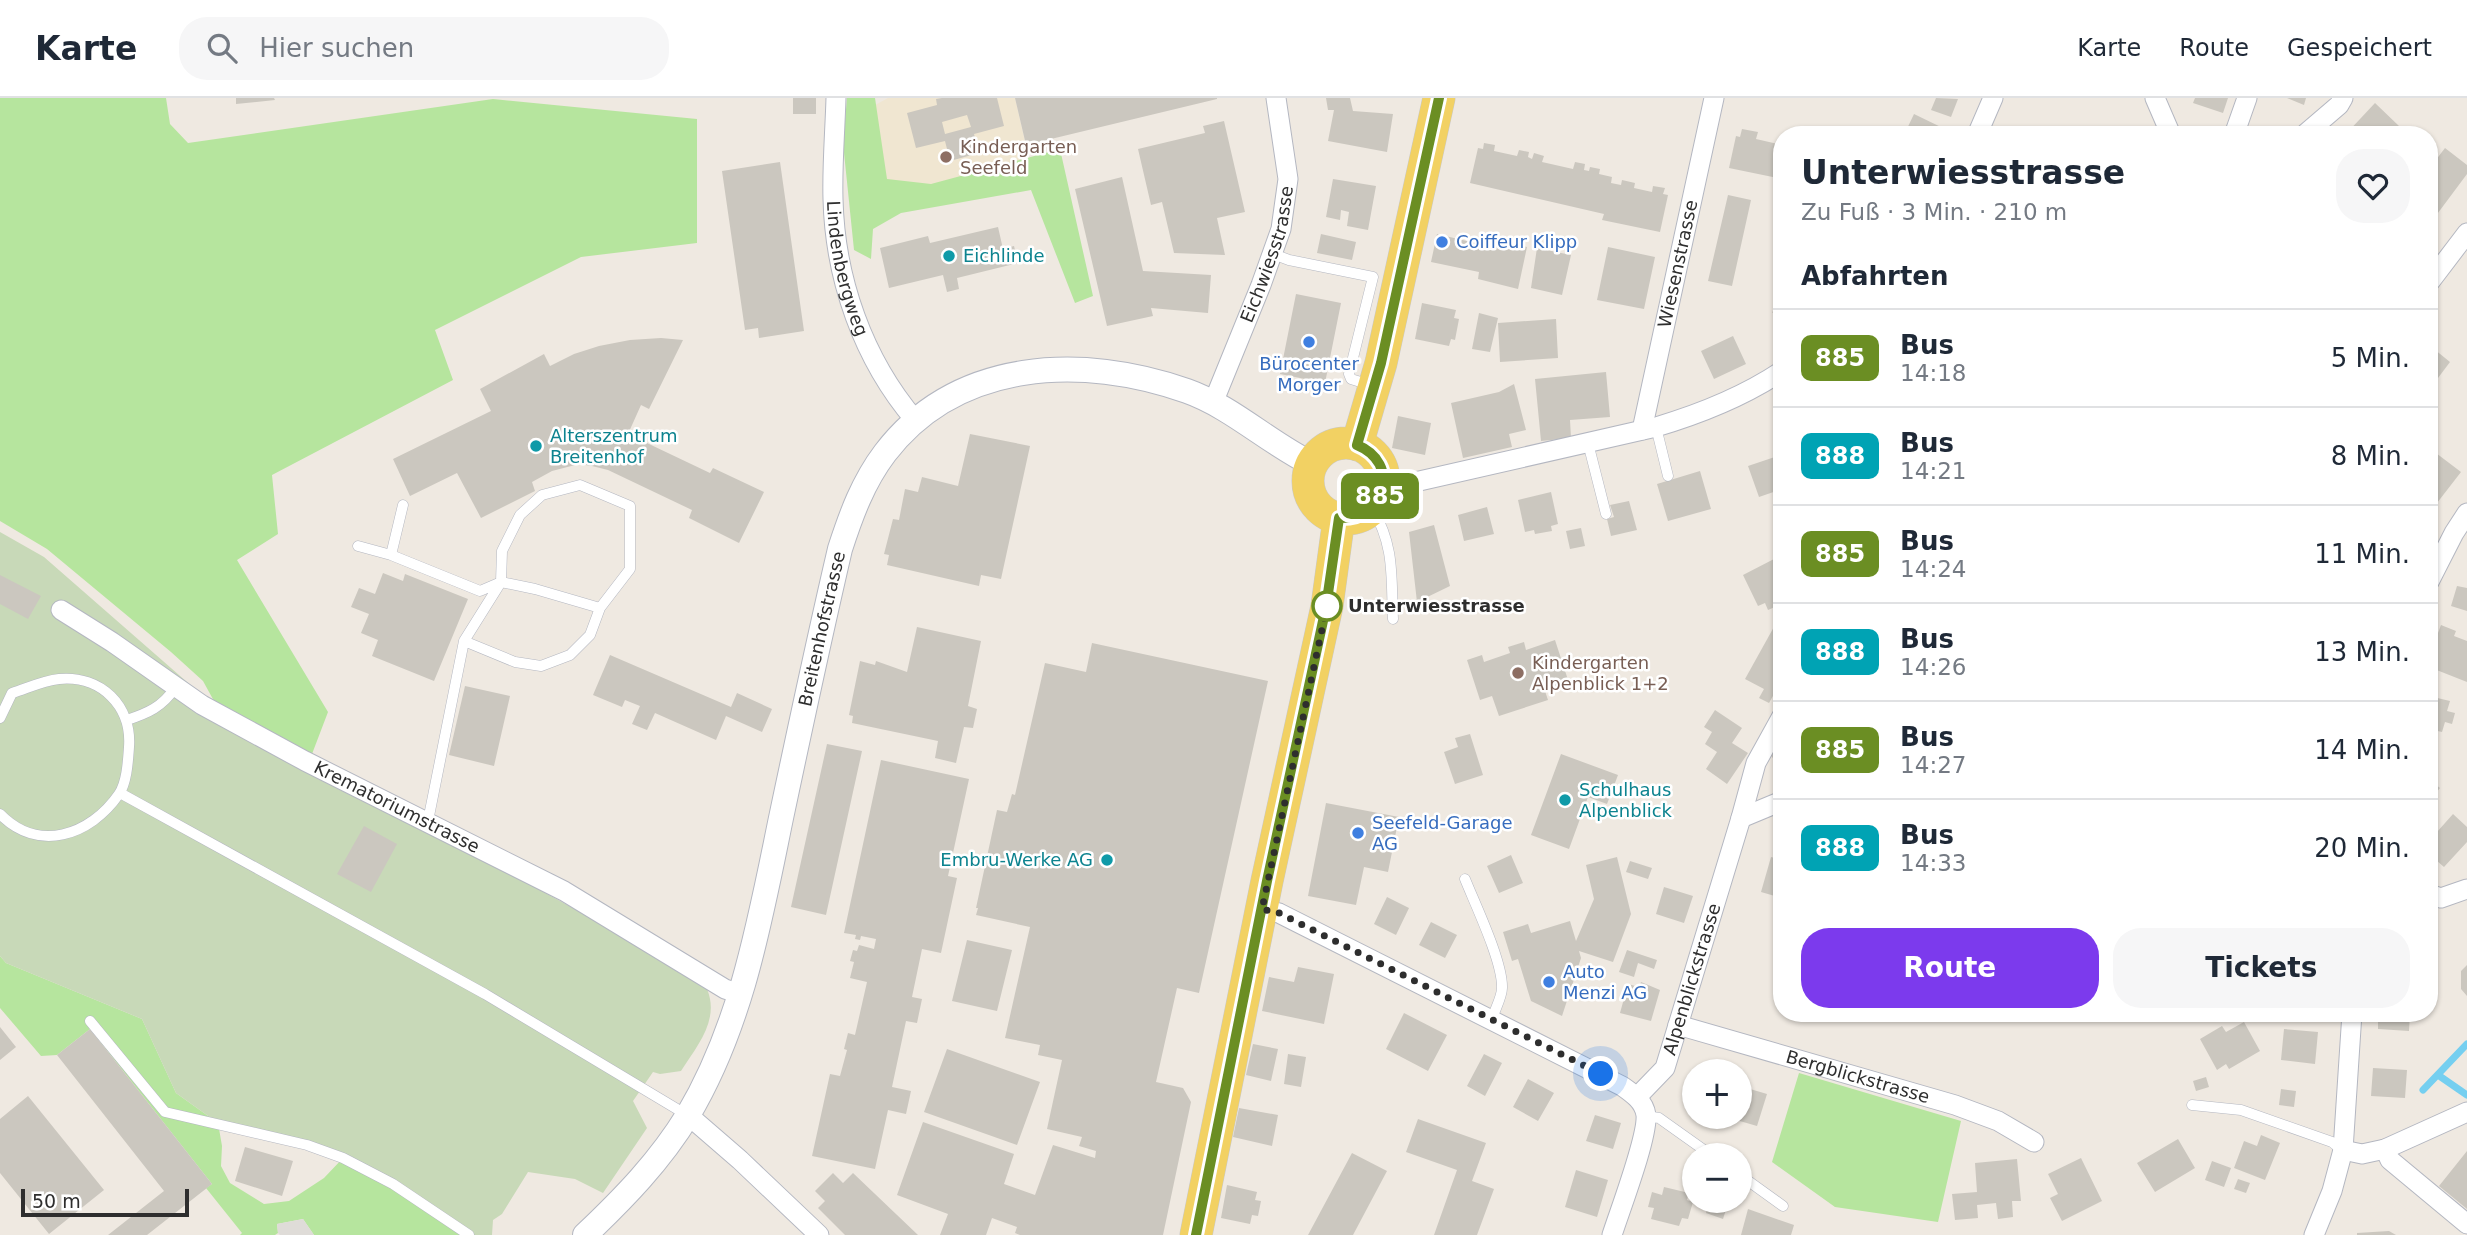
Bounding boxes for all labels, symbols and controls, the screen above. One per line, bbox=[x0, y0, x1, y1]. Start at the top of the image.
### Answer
search box bbox=[179, 17, 669, 80]
text: Karte bbox=[35, 29, 137, 68]
icon: search bbox=[203, 29, 241, 67]
text: Hier suchen bbox=[259, 33, 414, 63]
text: Karte bbox=[2077, 34, 2141, 62]
text: Route bbox=[2179, 34, 2249, 62]
text: Gespeichert bbox=[2287, 34, 2432, 62]
place label: Kindergarten Seefeld bbox=[960, 136, 1077, 178]
marker: Kindergarten Seefeld bbox=[938, 149, 954, 165]
button: heart bbox=[2336, 149, 2410, 223]
text: Unterwiesstrasse bbox=[1801, 153, 2125, 192]
street label: Eichwiesstrasse bbox=[1236, 184, 1297, 326]
street label: Wiesenstrasse bbox=[1653, 198, 1702, 330]
text: Zu Fuß · 3 Min. · 210 m bbox=[1801, 199, 2067, 225]
street label: Lindenbergweg bbox=[823, 200, 873, 339]
place label: Coiffeur Klipp bbox=[1456, 231, 1577, 252]
marker: Coiffeur Klipp bbox=[1434, 234, 1450, 250]
place label: Eichlinde bbox=[963, 245, 1045, 266]
marker: Eichlinde bbox=[941, 248, 957, 264]
text: Abfahrten bbox=[1801, 261, 1949, 291]
text: Bus bbox=[1900, 330, 1954, 360]
marker: Bürocenter Morger bbox=[1301, 334, 1317, 350]
text: 5 Min. bbox=[2331, 343, 2410, 373]
text: 885 bbox=[1815, 344, 1865, 372]
place label: Bürocenter Morger bbox=[1259, 353, 1359, 395]
text: 14:18 bbox=[1900, 360, 1966, 386]
place label: Alterszentrum Breitenhof bbox=[550, 425, 678, 467]
text: Bus bbox=[1900, 428, 1954, 458]
marker: Alterszentrum Breitenhof bbox=[528, 438, 544, 454]
text: 8 Min. bbox=[2331, 441, 2410, 471]
text: 888 bbox=[1815, 442, 1865, 470]
text: 14:21 bbox=[1900, 458, 1966, 484]
line badge: 885 bbox=[1340, 473, 1420, 519]
text: 885 bbox=[1355, 482, 1405, 510]
text: Bus bbox=[1900, 526, 1954, 556]
text: 11 Min. bbox=[2314, 539, 2410, 569]
text: 885 bbox=[1815, 540, 1865, 568]
street label: Breitenhofstrasse bbox=[794, 549, 849, 708]
text: 14:24 bbox=[1900, 556, 1966, 582]
marker: Unterwiesstrasse bbox=[1312, 591, 1342, 621]
place label: Unterwiesstrasse bbox=[1348, 595, 1525, 616]
text: Bus bbox=[1900, 624, 1954, 654]
text: 13 Min. bbox=[2314, 637, 2410, 667]
text: 888 bbox=[1815, 638, 1865, 666]
place label: Kindergarten Alpenblick 1+2 bbox=[1532, 652, 1669, 694]
text: 14:26 bbox=[1900, 654, 1966, 680]
marker: Kindergarten Alpenblick 1+2 bbox=[1510, 665, 1526, 681]
text: Bus bbox=[1900, 722, 1954, 752]
text: 14 Min. bbox=[2314, 735, 2410, 765]
text: 885 bbox=[1815, 736, 1865, 764]
text: 14:27 bbox=[1900, 752, 1966, 778]
street label: Krematoriumstrasse bbox=[311, 756, 483, 857]
place label: Schulhaus Alpenblick bbox=[1579, 779, 1673, 821]
marker: Schulhaus Alpenblick bbox=[1557, 792, 1573, 808]
place label: Seefeld-Garage AG bbox=[1372, 812, 1512, 854]
text: Bus bbox=[1900, 820, 1954, 850]
marker: Seefeld-Garage AG bbox=[1350, 825, 1366, 841]
text: 20 Min. bbox=[2314, 833, 2410, 863]
text: 888 bbox=[1815, 834, 1865, 862]
place label: Embru-Werke AG bbox=[940, 849, 1093, 870]
text: 14:33 bbox=[1900, 850, 1966, 876]
marker: Embru-Werke AG bbox=[1099, 852, 1115, 868]
street label: Alpenblickstrasse bbox=[1658, 901, 1724, 1058]
button: Route bbox=[1801, 928, 2099, 1008]
button: Tickets bbox=[2113, 928, 2410, 1008]
place label: Auto Menzi AG bbox=[1563, 961, 1647, 1003]
marker: Auto Menzi AG bbox=[1541, 974, 1557, 990]
street label: Bergblickstrasse bbox=[1784, 1046, 1932, 1107]
your location bbox=[1583, 1056, 1618, 1091]
map controls bbox=[1682, 1059, 1752, 1213]
button: + bbox=[1682, 1059, 1752, 1129]
button: − bbox=[1682, 1143, 1752, 1213]
scale bar bbox=[21, 1186, 189, 1218]
text: 50 m bbox=[32, 1190, 81, 1212]

